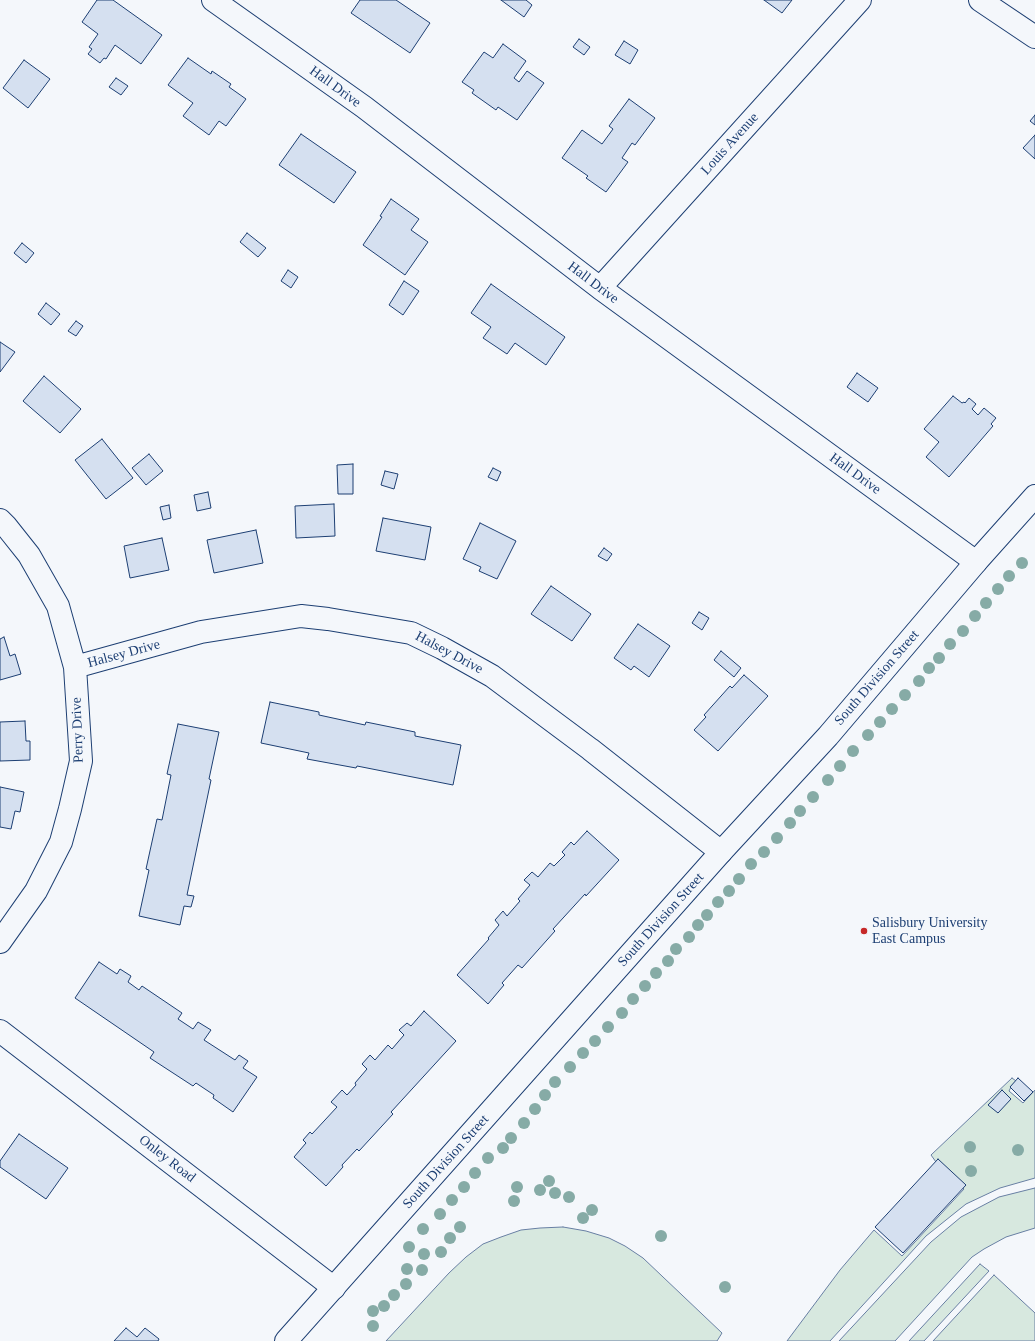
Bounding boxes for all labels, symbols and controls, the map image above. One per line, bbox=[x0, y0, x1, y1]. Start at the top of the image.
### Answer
street label: Hall Drive bbox=[306, 63, 364, 111]
street label: Louis Avenue bbox=[698, 109, 762, 179]
street label: Hall Drive bbox=[564, 258, 622, 308]
street label: Hall Drive bbox=[826, 450, 884, 498]
street label: South Division Street bbox=[831, 627, 923, 729]
street label: Halsey Drive bbox=[412, 628, 486, 678]
street label: Halsey Drive bbox=[86, 636, 162, 672]
street label: Perry Drive bbox=[68, 697, 88, 763]
street label: South Division Street bbox=[614, 870, 708, 970]
place label: Salisbury University East Campus bbox=[872, 915, 987, 948]
marker: Salisbury University East Campus bbox=[859, 926, 869, 936]
street label: South Division Street bbox=[399, 1112, 493, 1212]
street label: Onley Road bbox=[135, 1132, 199, 1186]

